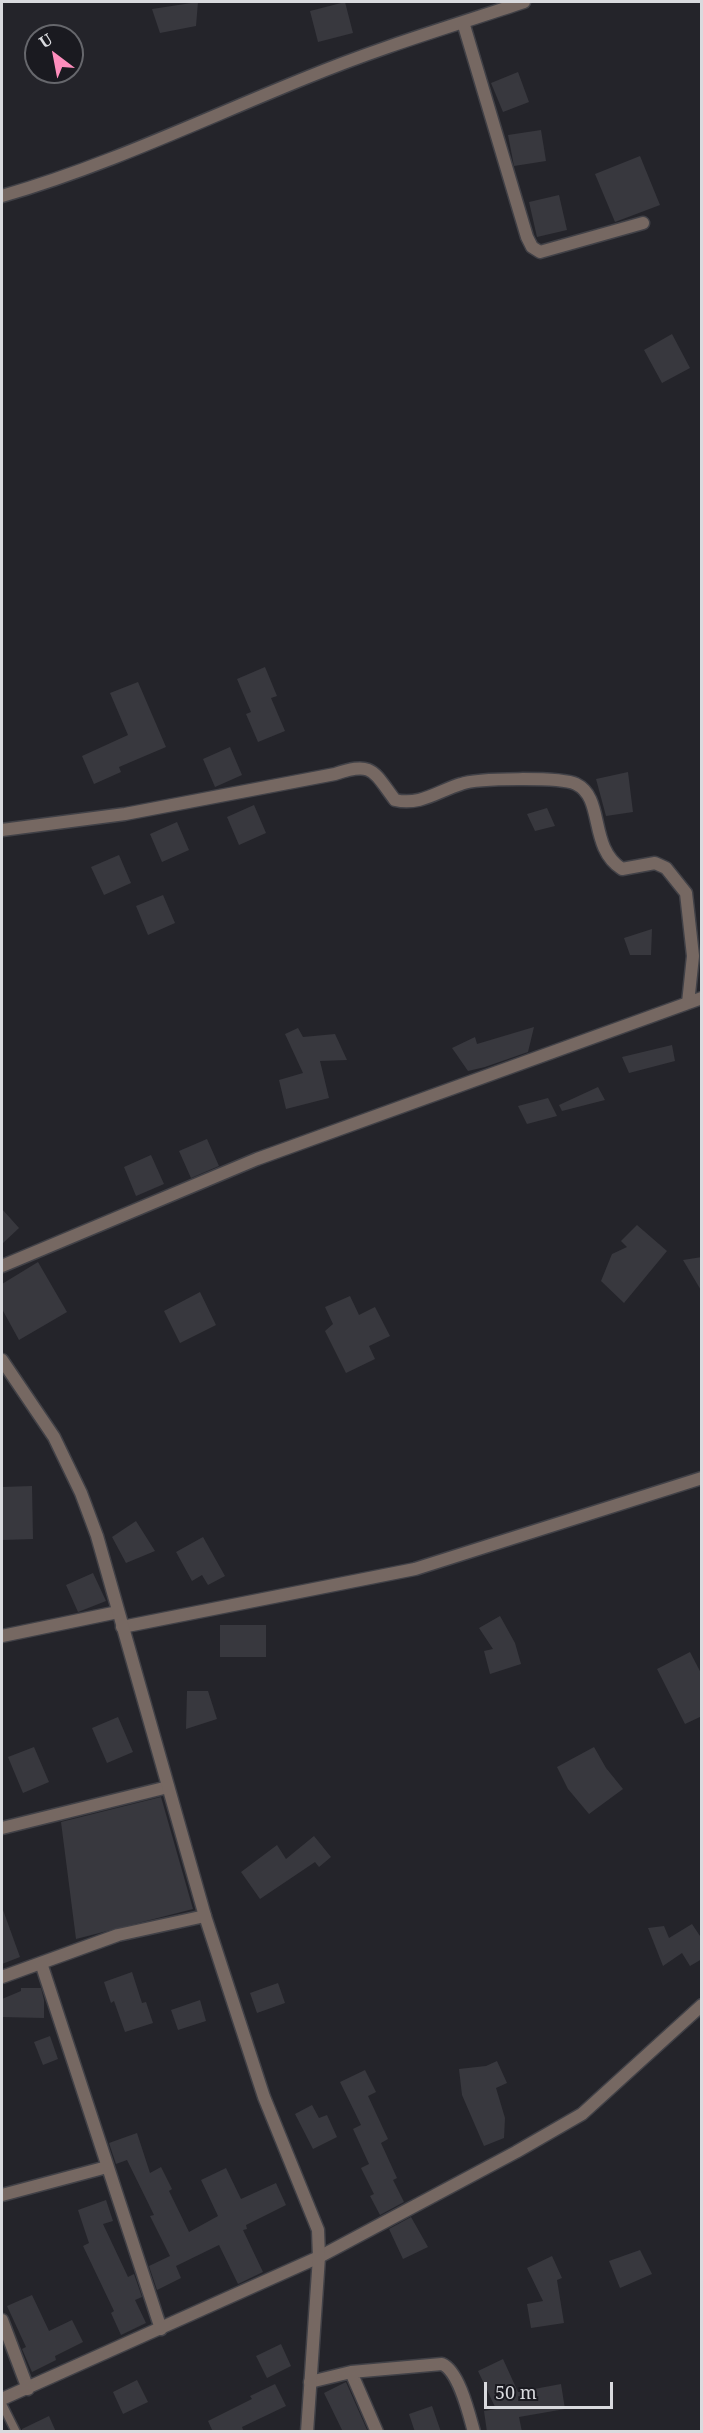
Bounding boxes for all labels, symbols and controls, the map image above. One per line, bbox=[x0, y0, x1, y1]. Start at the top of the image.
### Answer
north arrow bbox=[24, 24, 84, 84]
text: U bbox=[35, 28, 56, 53]
scale bar bbox=[487, 2370, 616, 2408]
text: 50 m bbox=[495, 2380, 537, 2404]

